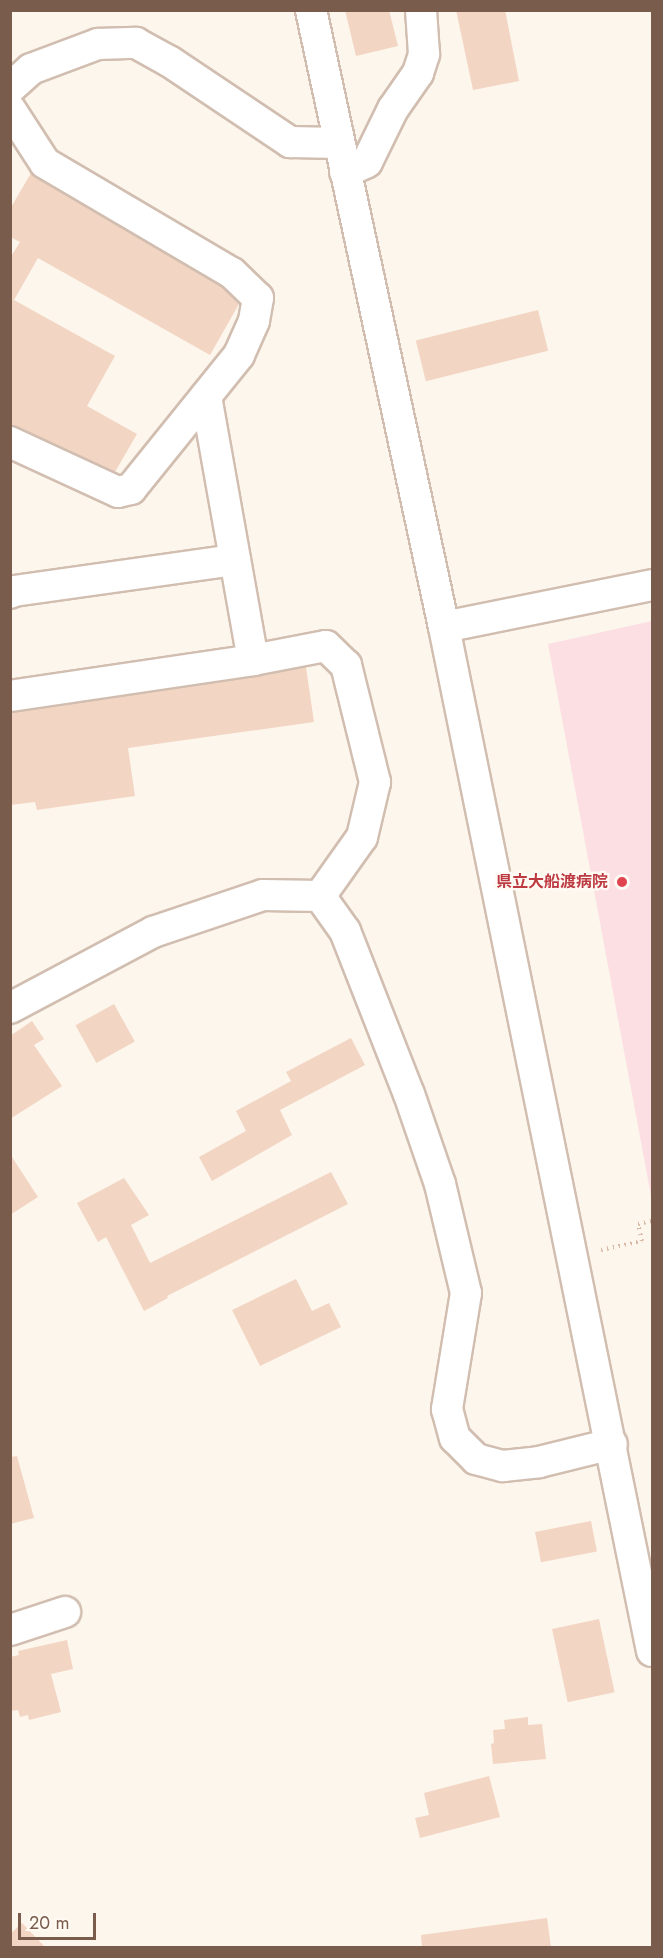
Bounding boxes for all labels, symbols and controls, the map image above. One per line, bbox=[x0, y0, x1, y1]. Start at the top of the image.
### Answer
place label: 県立大船渡病院 bbox=[496, 872, 608, 892]
marker: 県立大船渡病院 bbox=[613, 873, 631, 891]
scale bar bbox=[21, 1901, 99, 1939]
text: 20 m bbox=[29, 1910, 69, 1936]

